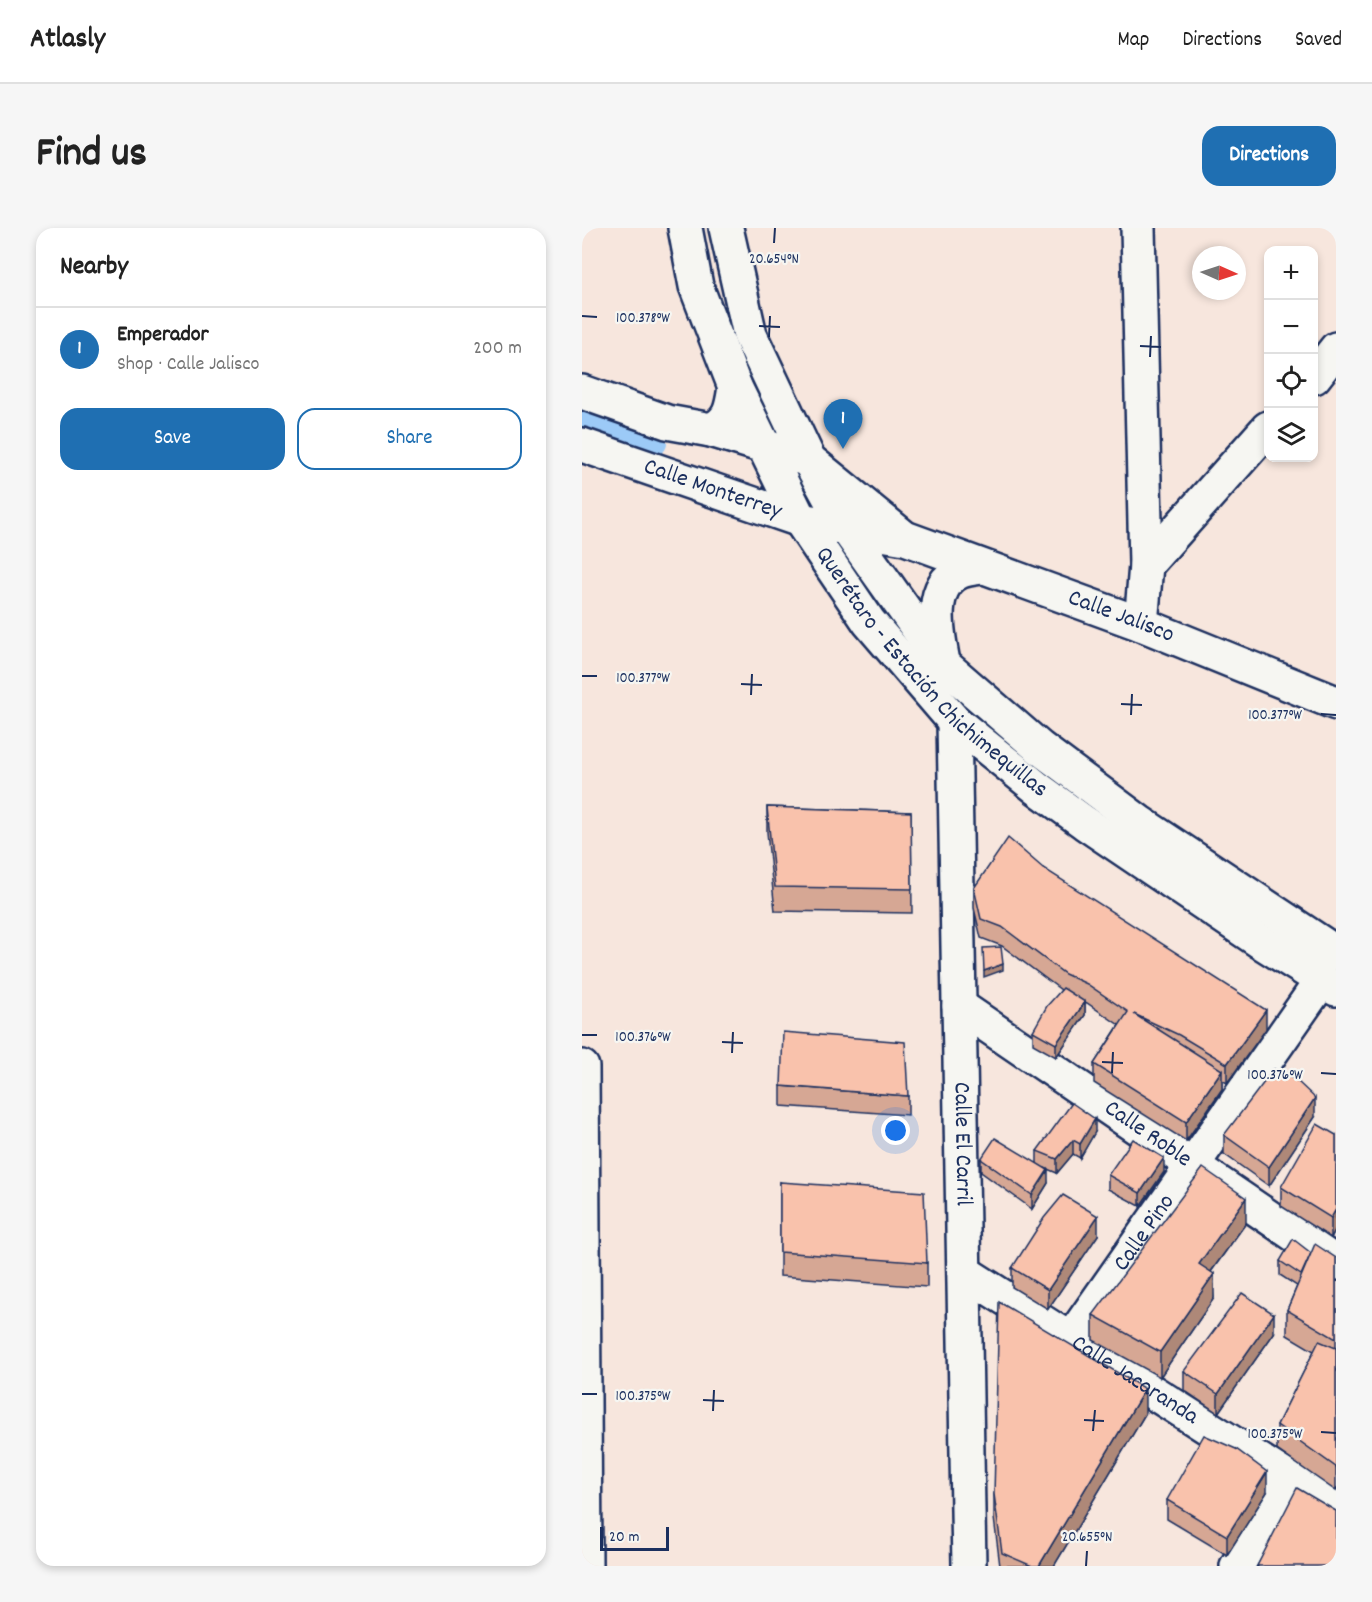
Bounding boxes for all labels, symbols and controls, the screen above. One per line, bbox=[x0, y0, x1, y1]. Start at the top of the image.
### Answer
text: Atlasly bbox=[30, 21, 105, 61]
text: Map bbox=[1118, 26, 1149, 56]
text: Directions bbox=[1182, 26, 1262, 56]
text: Saved bbox=[1295, 26, 1342, 56]
text: Find us bbox=[36, 126, 147, 186]
button: Directions bbox=[1202, 126, 1336, 186]
north arrow bbox=[1192, 246, 1246, 300]
map controls bbox=[1264, 246, 1318, 462]
button: + bbox=[1264, 246, 1318, 300]
text: Nearby bbox=[60, 249, 128, 286]
text: 20.654°N bbox=[749, 249, 799, 271]
button: − bbox=[1264, 300, 1318, 354]
text: 100.378°W bbox=[616, 308, 670, 330]
text: Emperador bbox=[117, 320, 209, 351]
text: 1 bbox=[77, 335, 82, 363]
text: 200 m bbox=[473, 335, 522, 363]
text: Shop · Calle Jalisco bbox=[117, 351, 259, 379]
button: locate bbox=[1264, 354, 1318, 408]
pin: 1 bbox=[824, 400, 862, 449]
button: Save bbox=[60, 408, 285, 470]
button: Share bbox=[297, 408, 522, 470]
button: layers bbox=[1264, 408, 1318, 462]
street label: Calle Monterrey bbox=[639, 450, 787, 530]
street label: Querétaro - Estación Chichimequillas bbox=[806, 540, 1054, 807]
street label: Calle Jalisco bbox=[1063, 582, 1179, 653]
text: 100.377°W bbox=[616, 668, 670, 690]
text: 100.377°W bbox=[1248, 705, 1302, 727]
text: 100.376°W bbox=[615, 1027, 671, 1049]
text: 100.376°W bbox=[1247, 1065, 1303, 1087]
street label: Calle El Carril bbox=[943, 1082, 980, 1206]
street label: Calle Roble bbox=[1097, 1092, 1198, 1177]
your location bbox=[881, 1116, 910, 1145]
street label: Calle Pino bbox=[1106, 1188, 1184, 1279]
street label: Calle Jacaranda bbox=[1064, 1327, 1205, 1434]
text: 100.375°W bbox=[616, 1386, 671, 1408]
text: 100.375°W bbox=[1248, 1424, 1303, 1446]
scale bar bbox=[600, 1524, 669, 1552]
text: 20 m bbox=[609, 1526, 639, 1549]
text: 20.655°N bbox=[1062, 1527, 1112, 1549]

